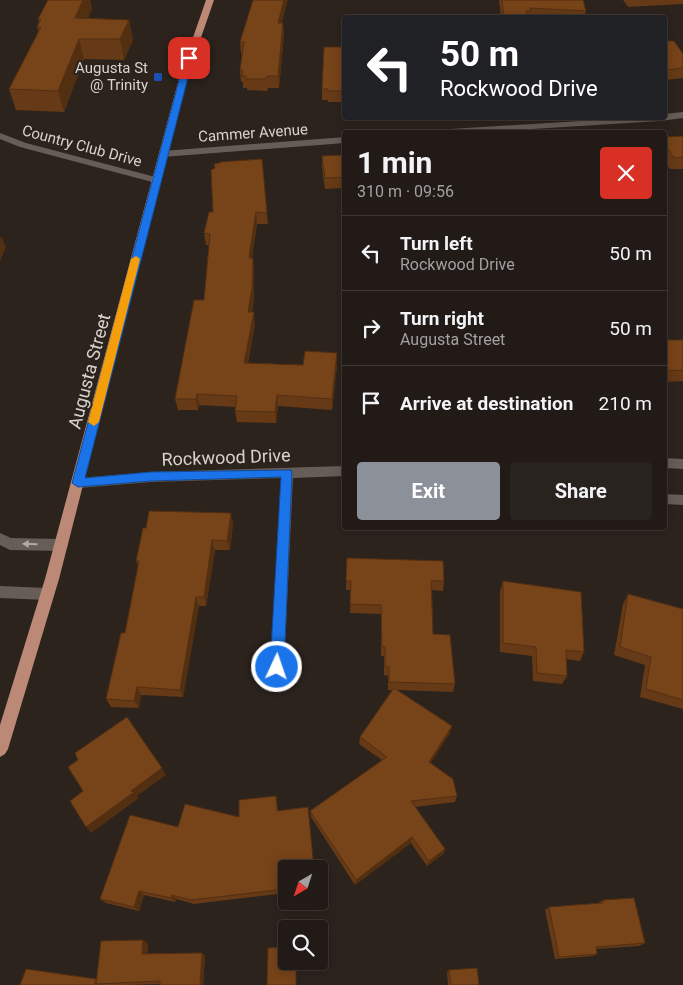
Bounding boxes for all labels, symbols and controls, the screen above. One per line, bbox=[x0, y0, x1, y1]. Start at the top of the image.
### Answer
text: 50 m bbox=[440, 34, 519, 75]
icon: left bbox=[357, 35, 422, 100]
pin bbox=[168, 37, 210, 79]
icon: arrive bbox=[175, 44, 203, 72]
place label: Augusta St @ Trinity bbox=[75, 59, 148, 94]
marker: Augusta St @ Trinity bbox=[152, 71, 164, 83]
text: Rockwood Drive bbox=[440, 76, 598, 101]
street label: Cammer Avenue bbox=[197, 120, 309, 146]
street label: Country Club Drive bbox=[20, 121, 144, 171]
text: 1 min bbox=[357, 145, 432, 180]
button: close bbox=[600, 147, 652, 199]
text: 310 m · 09:56 bbox=[357, 182, 454, 201]
text: Turn left bbox=[400, 232, 473, 255]
icon: left bbox=[357, 239, 385, 267]
text: 50 m bbox=[609, 242, 652, 265]
text: Rockwood Drive bbox=[400, 255, 515, 274]
text: Turn right bbox=[400, 307, 484, 330]
street label: Augusta Street bbox=[64, 311, 115, 431]
icon: right bbox=[357, 314, 385, 342]
text: 50 m bbox=[609, 317, 652, 340]
text: Augusta Street bbox=[400, 330, 505, 349]
icon: arrive bbox=[357, 389, 385, 417]
text: Arrive at destination bbox=[400, 392, 573, 415]
text: 210 m bbox=[599, 392, 652, 415]
street label: Rockwood Drive bbox=[161, 444, 291, 470]
button: Exit bbox=[357, 462, 500, 520]
button: Share bbox=[510, 462, 652, 520]
one-way arrow bbox=[22, 540, 38, 548]
position arrow bbox=[250, 640, 302, 692]
north arrow bbox=[278, 860, 328, 910]
map controls bbox=[278, 860, 328, 970]
button: search bbox=[278, 920, 328, 970]

